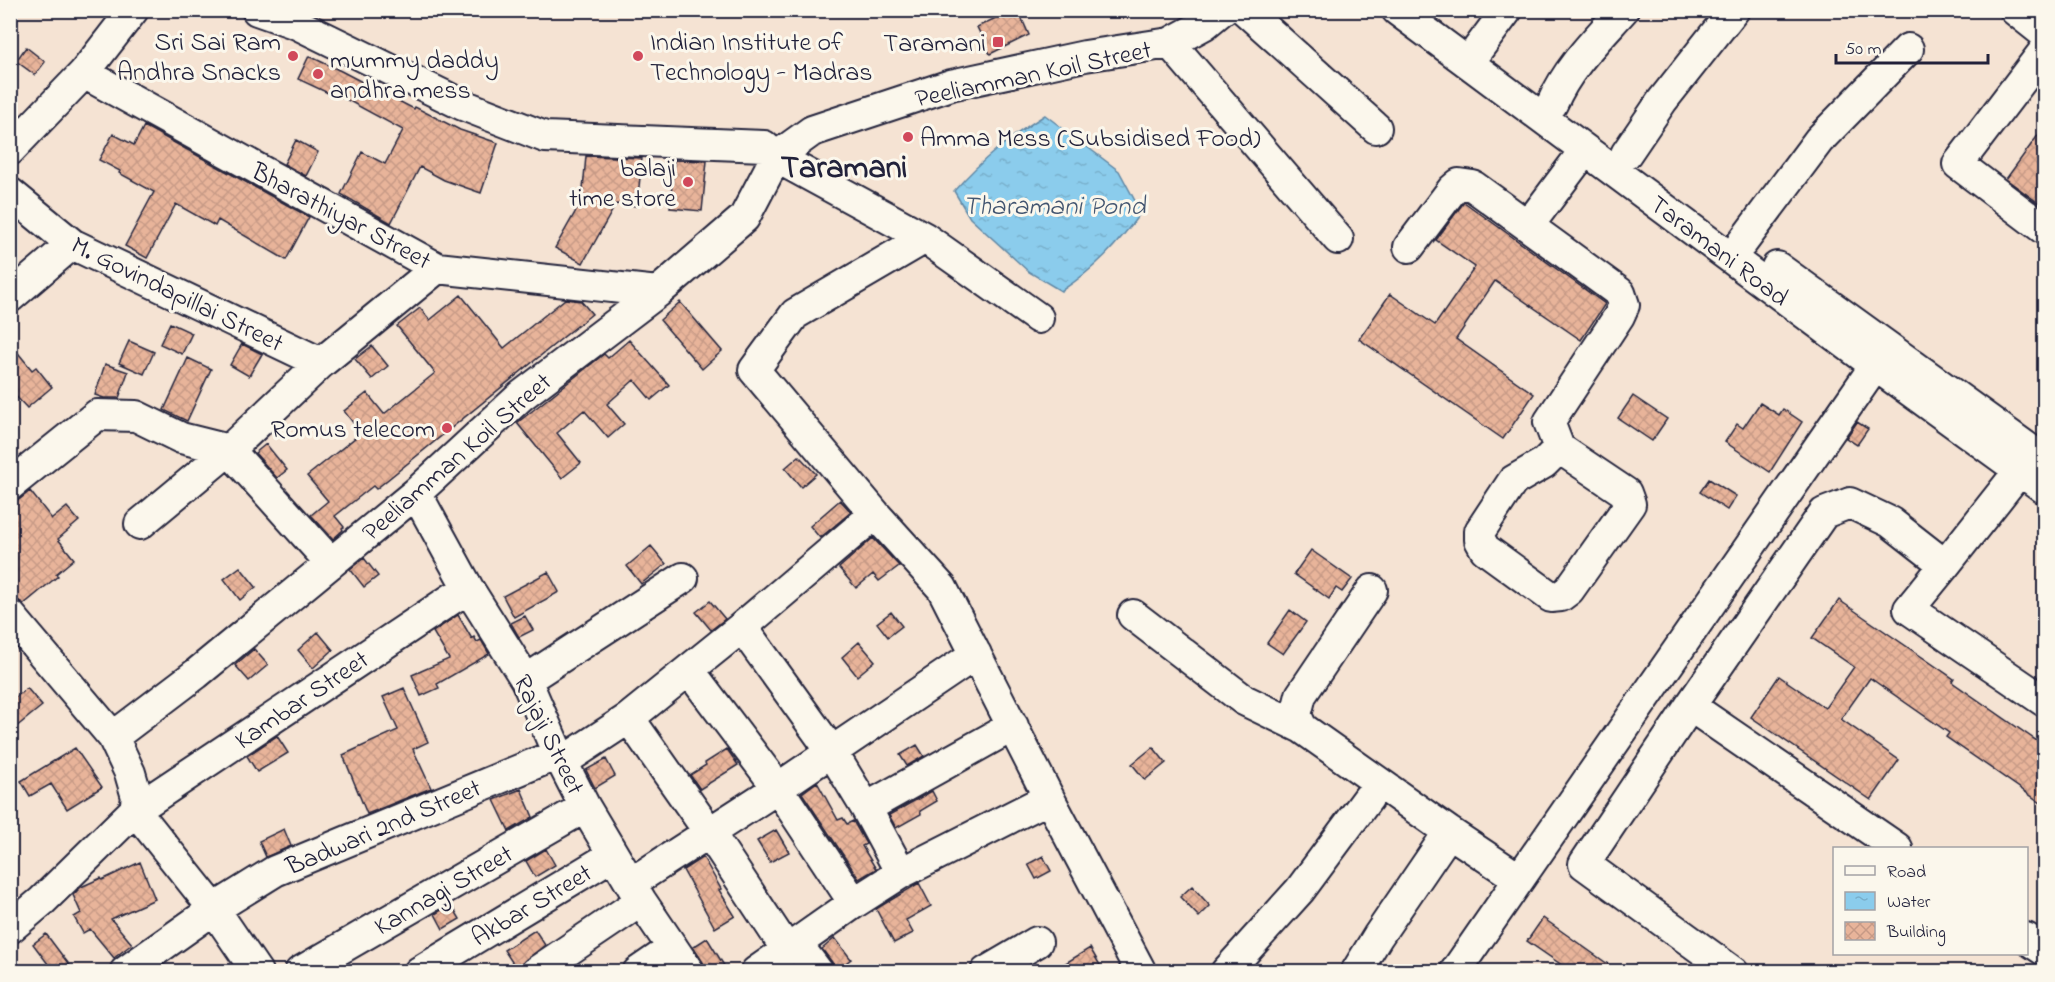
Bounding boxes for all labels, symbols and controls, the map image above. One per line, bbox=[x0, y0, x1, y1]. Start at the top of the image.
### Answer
place label: Sri Sai Ram Andhra Snacks bbox=[117, 25, 281, 93]
place label: Indian Institute of Technology - Madras bbox=[650, 25, 873, 93]
place label: Taramani bbox=[883, 26, 986, 64]
scale bar bbox=[1836, 27, 1988, 65]
street label: Peeliamman Koil Street bbox=[912, 32, 1156, 120]
marker: Taramani bbox=[991, 35, 1005, 49]
text: 50 m bbox=[1845, 37, 1882, 63]
place label: mummy daddy andhra mess bbox=[330, 43, 499, 111]
marker: Sri Sai Ram Andhra Snacks bbox=[286, 49, 300, 63]
marker: Indian Institute of Technology - Madras bbox=[631, 49, 645, 63]
marker: mummy daddy andhra mess bbox=[311, 67, 325, 81]
place label: Amma Mess (Subsidised Food) bbox=[920, 121, 1261, 159]
marker: Amma Mess (Subsidised Food) bbox=[901, 130, 915, 144]
district label: Taramani bbox=[781, 146, 907, 193]
place label: balaji time store bbox=[569, 151, 676, 219]
street label: Bharathiyar Street bbox=[243, 154, 437, 281]
marker: balaji time store bbox=[681, 175, 695, 189]
street label: Taramani Road bbox=[1641, 187, 1796, 318]
water label: Tharamani Pond bbox=[963, 188, 1147, 227]
street label: M. Govindapillai Street bbox=[64, 228, 289, 364]
street label: Peeliamman Koil Street bbox=[355, 365, 561, 552]
place label: Romus telecom bbox=[271, 412, 435, 450]
marker: Romus telecom bbox=[440, 421, 454, 435]
street label: Kambar Street bbox=[228, 642, 378, 760]
street label: Rajaji Street bbox=[502, 669, 593, 802]
street label: Badwari 2nd Street bbox=[280, 770, 488, 887]
street label: Kannagi Street bbox=[368, 836, 521, 947]
legend bbox=[1833, 847, 2028, 955]
street label: Akbar Street bbox=[465, 855, 601, 958]
text: Road bbox=[1887, 860, 1926, 886]
text: Water bbox=[1887, 890, 1931, 916]
text: Building bbox=[1886, 920, 1946, 947]

